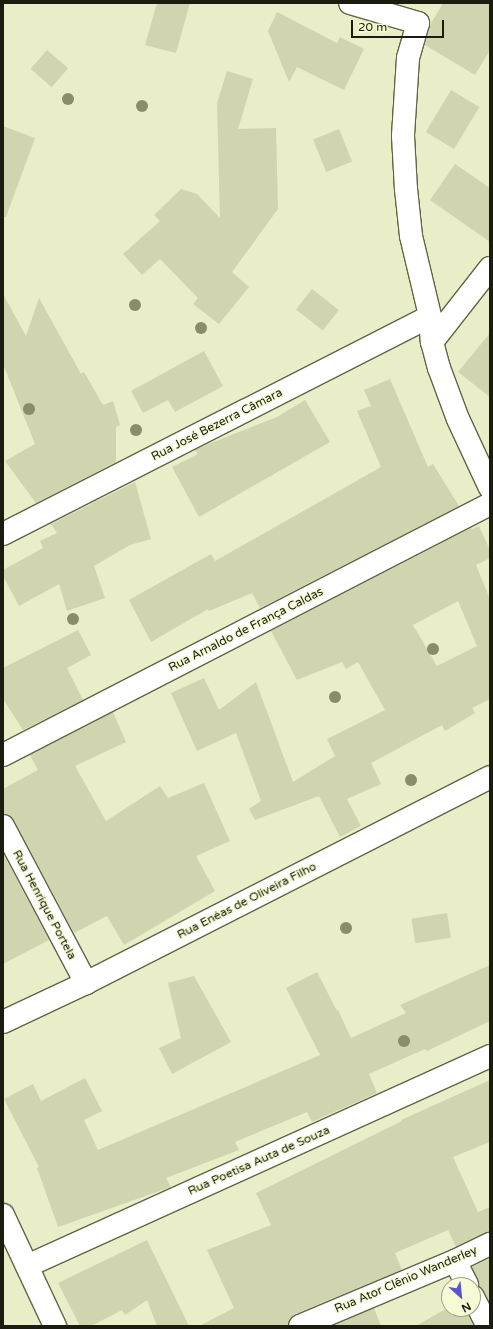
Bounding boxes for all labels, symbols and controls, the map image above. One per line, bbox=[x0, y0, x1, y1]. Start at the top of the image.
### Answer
scale bar bbox=[353, 12, 446, 38]
text: 20 m bbox=[358, 20, 387, 34]
street label: Rua José Bezerra Câmara bbox=[149, 386, 285, 464]
street label: Rua Arnaldo de França Caldas bbox=[166, 585, 326, 675]
street label: Rua Henrique Portela bbox=[9, 848, 79, 962]
street label: Rua Enéas de Oliveira Filho bbox=[175, 860, 319, 942]
street label: Rua Poetisa Auta de Souza bbox=[186, 1123, 332, 1199]
street label: Rua Ator Clênio Wanderley bbox=[333, 1243, 479, 1317]
north arrow bbox=[441, 1277, 481, 1317]
text: N bbox=[459, 1299, 473, 1315]

